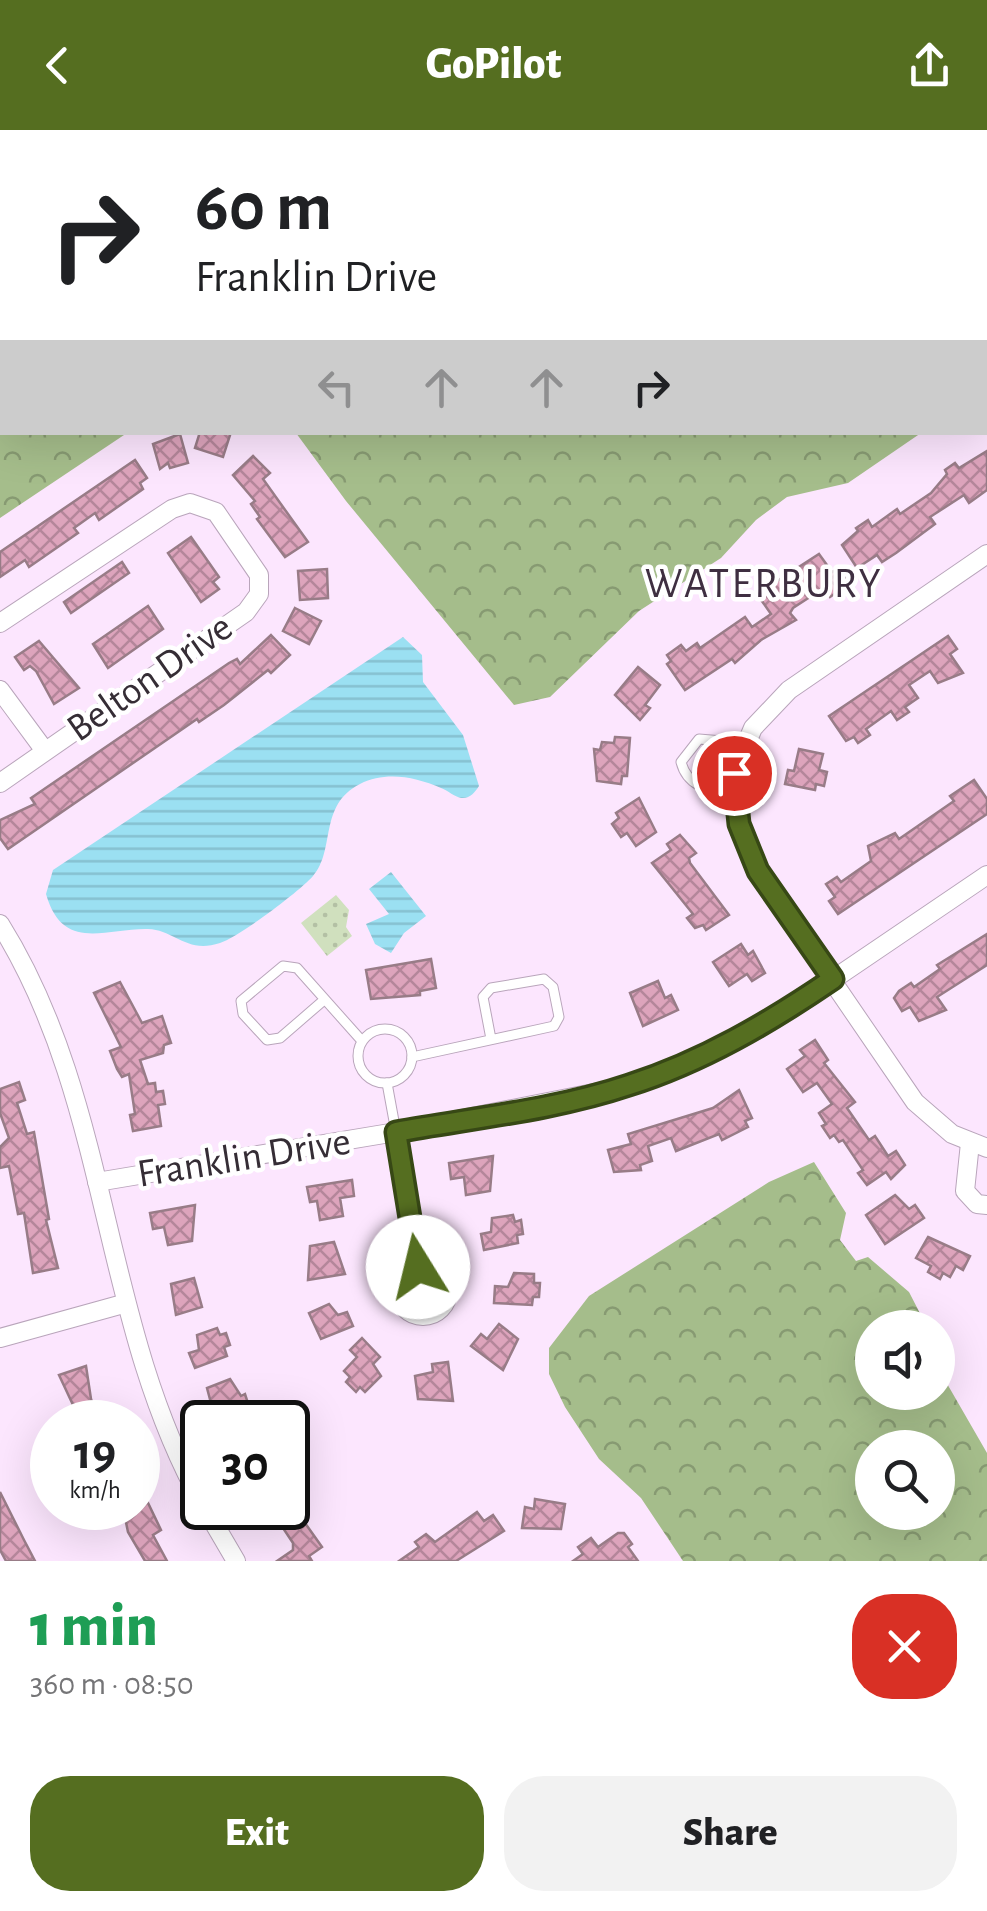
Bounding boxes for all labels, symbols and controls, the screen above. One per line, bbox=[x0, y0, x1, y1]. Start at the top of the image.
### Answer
icon: back bbox=[30, 38, 85, 93]
icon: share bbox=[902, 38, 957, 93]
text: GoPilot bbox=[426, 42, 561, 87]
icon: right bbox=[30, 170, 160, 300]
text: 60 m bbox=[195, 173, 332, 243]
text: Franklin Drive bbox=[195, 255, 437, 300]
icon: left bbox=[309, 360, 364, 415]
icon: ahead bbox=[414, 360, 469, 415]
icon: ahead bbox=[519, 360, 574, 415]
icon: right bbox=[624, 360, 679, 415]
district label: WATERBURY bbox=[645, 563, 883, 605]
street label: Belton Drive bbox=[60, 607, 240, 749]
pin bbox=[692, 731, 777, 816]
icon: arrive bbox=[707, 746, 762, 801]
street label: Franklin Drive bbox=[135, 1121, 353, 1195]
position arrow bbox=[366, 1215, 470, 1319]
map controls bbox=[855, 1310, 955, 1530]
button: sound bbox=[855, 1310, 955, 1410]
speed limit sign: 30 bbox=[180, 1400, 310, 1530]
text: 19 bbox=[74, 1428, 116, 1478]
button: search bbox=[855, 1430, 955, 1530]
text: km/h bbox=[69, 1478, 121, 1503]
button: close bbox=[852, 1594, 957, 1699]
text: 1 min bbox=[30, 1597, 158, 1657]
text: 360 m · 08:50 bbox=[30, 1668, 194, 1700]
button: Exit bbox=[30, 1776, 484, 1891]
button: Share bbox=[504, 1776, 957, 1891]

